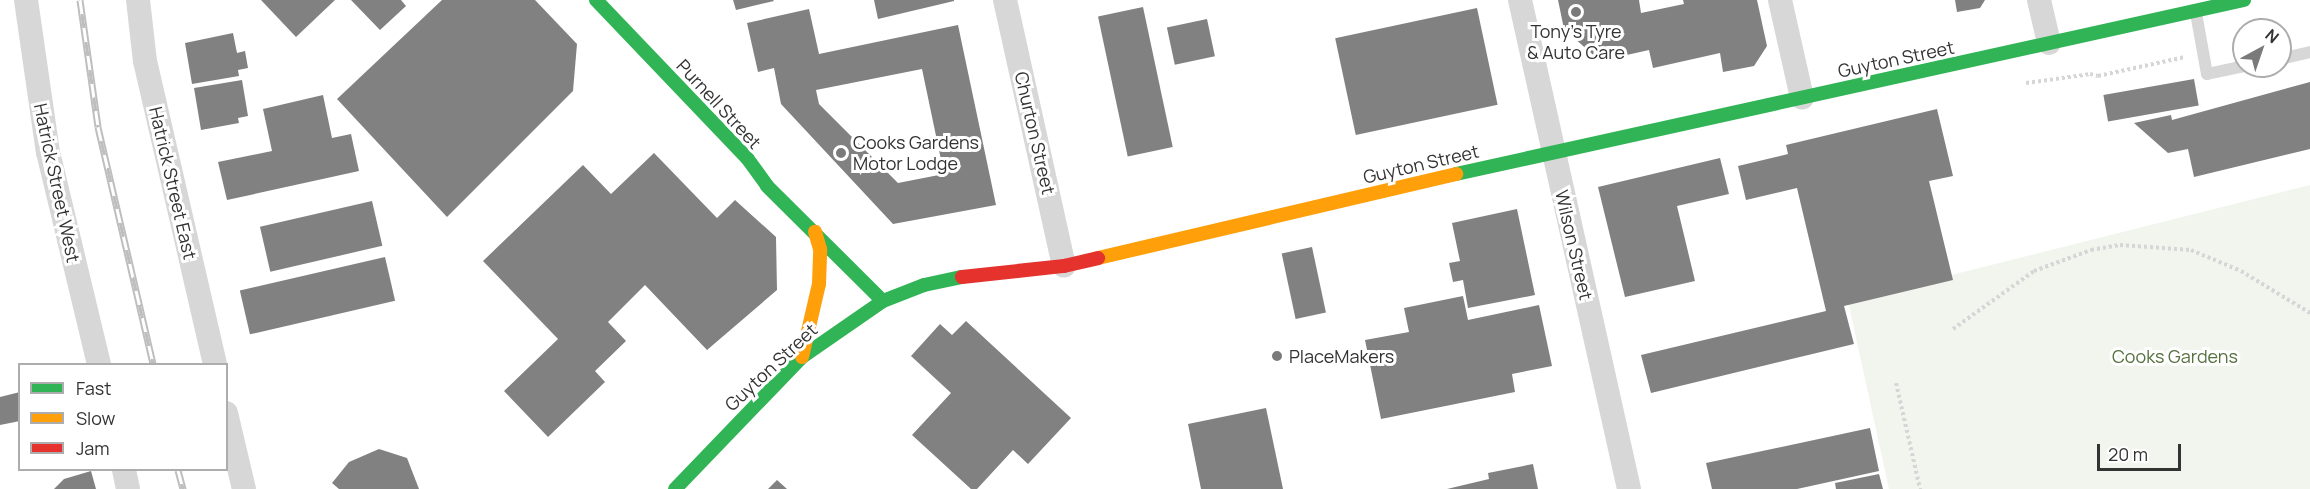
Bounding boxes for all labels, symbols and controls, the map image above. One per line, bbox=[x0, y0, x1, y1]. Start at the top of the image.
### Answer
marker: Tony's Tyre & Auto Care bbox=[1569, 5, 1583, 19]
north arrow bbox=[2232, 18, 2292, 78]
place label: Tony's Tyre & Auto Care bbox=[1527, 21, 1625, 63]
text: N bbox=[2261, 24, 2284, 48]
street label: Guyton Street bbox=[1836, 36, 1956, 82]
street label: Purnell Street bbox=[672, 55, 766, 153]
street label: Churton Street bbox=[1010, 69, 1060, 197]
street label: Hatrick Street West bbox=[30, 101, 84, 265]
street label: Hatrick Street East bbox=[145, 105, 201, 261]
place label: Cooks Gardens Motor Lodge bbox=[853, 132, 979, 174]
street label: Guyton Street bbox=[1361, 140, 1481, 188]
marker: Cooks Gardens Motor Lodge bbox=[834, 146, 848, 160]
street label: Wilson Street bbox=[1551, 188, 1597, 302]
street label: Guyton Street bbox=[720, 319, 822, 415]
place label: PlaceMakers bbox=[1289, 345, 1394, 367]
park label: Cooks Gardens bbox=[2112, 345, 2238, 367]
marker: PlaceMakers bbox=[1270, 349, 1284, 363]
legend bbox=[18, 363, 228, 471]
text: Fast bbox=[76, 376, 111, 400]
text: Slow bbox=[76, 406, 115, 430]
scale bar bbox=[2100, 432, 2184, 470]
text: Jam bbox=[76, 436, 110, 460]
text: 20 m bbox=[2108, 442, 2148, 466]

